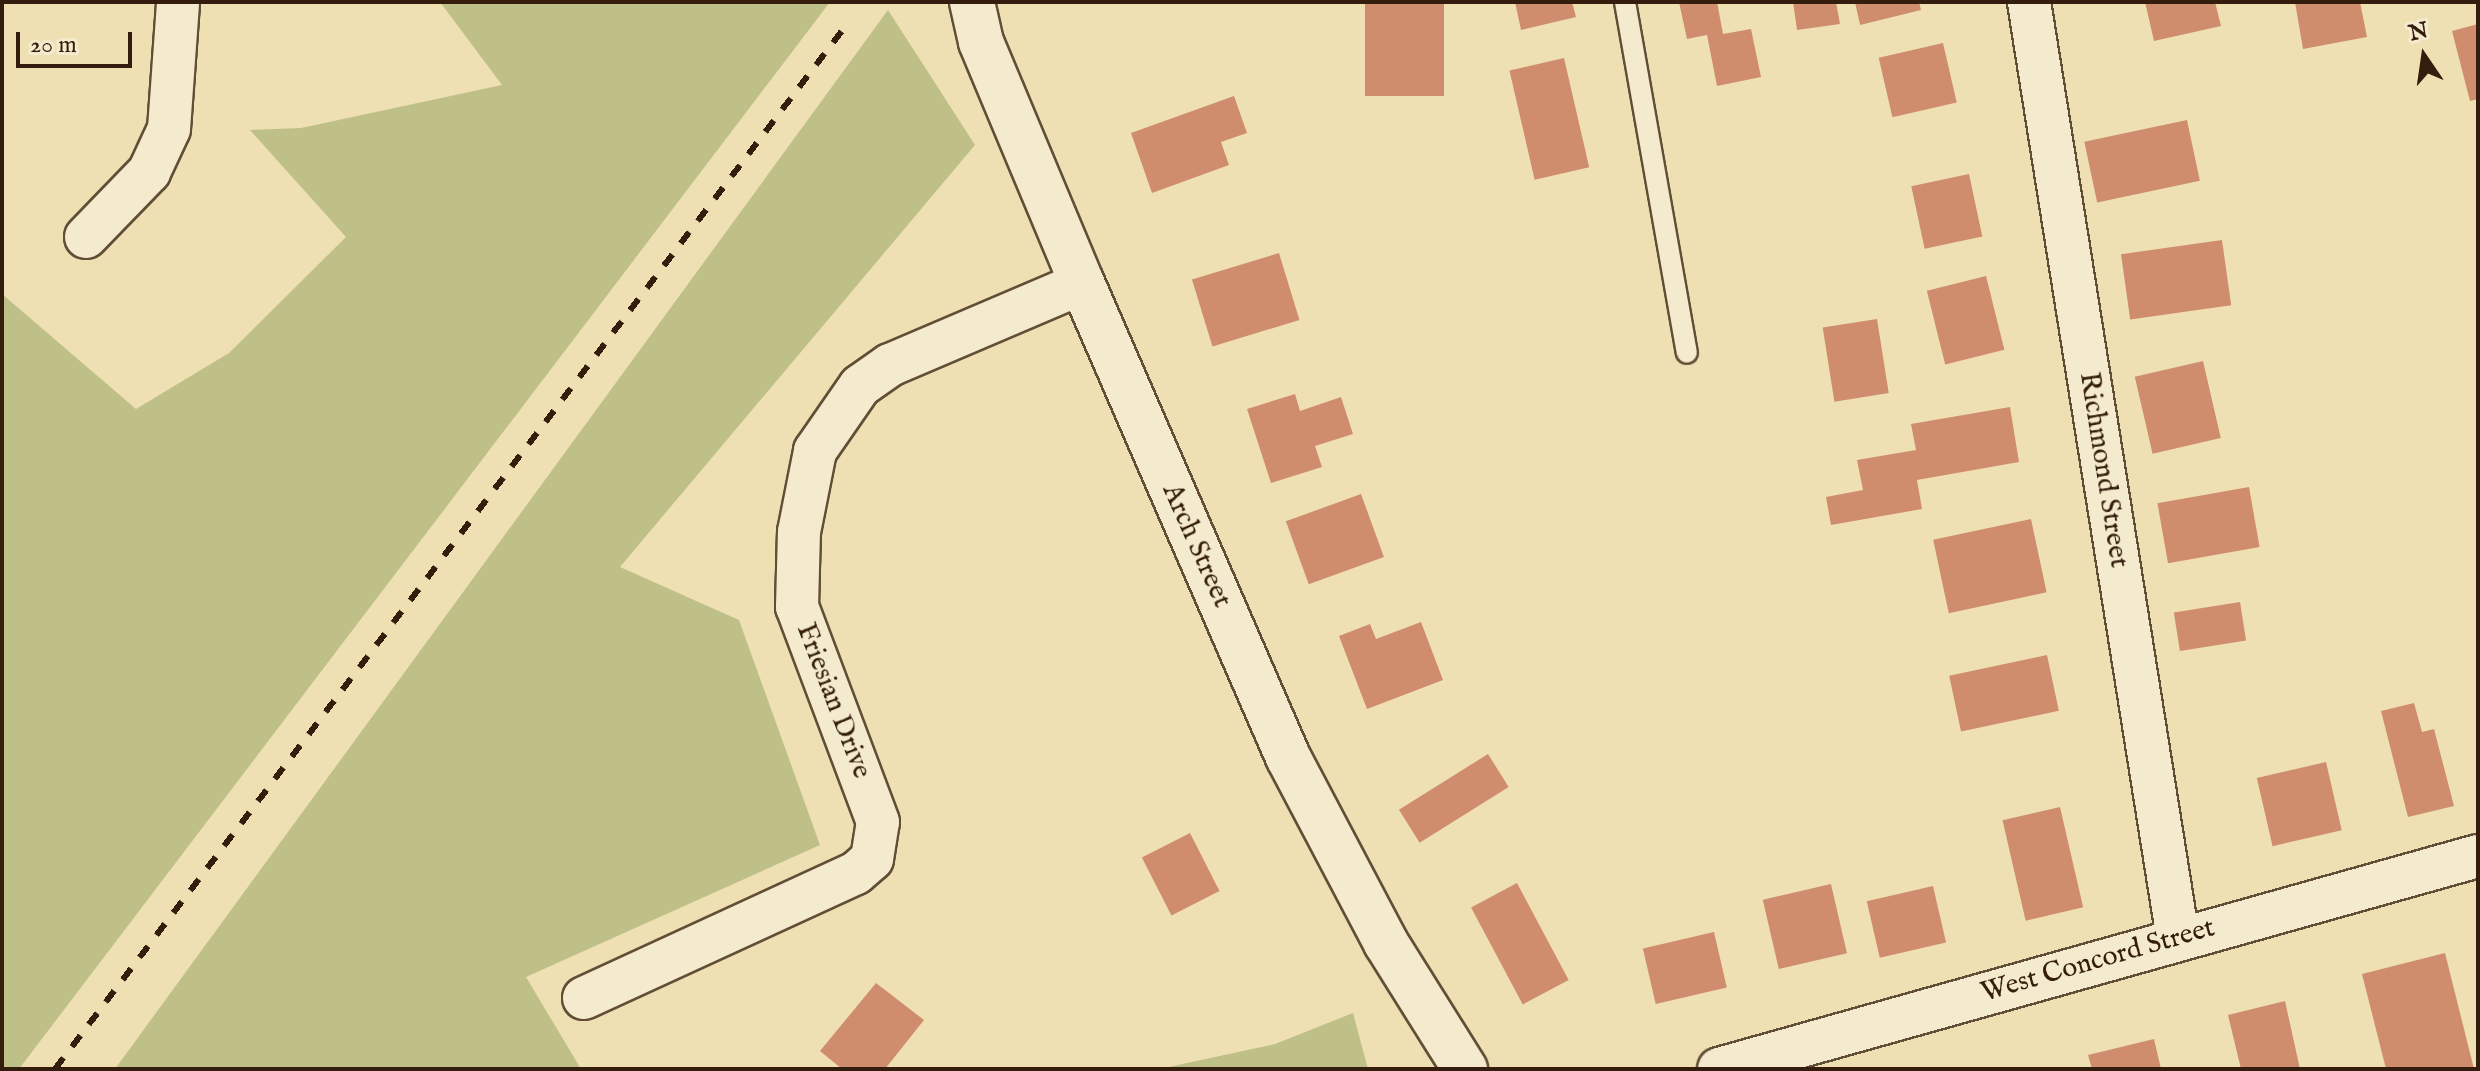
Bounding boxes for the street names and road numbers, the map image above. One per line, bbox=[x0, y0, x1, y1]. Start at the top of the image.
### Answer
street label: Richmond Street bbox=[2071, 370, 2135, 570]
street label: Arch Street bbox=[1154, 479, 1238, 613]
street label: Friesian Drive bbox=[788, 619, 878, 783]
street label: West Concord Street bbox=[1977, 912, 2219, 1010]

